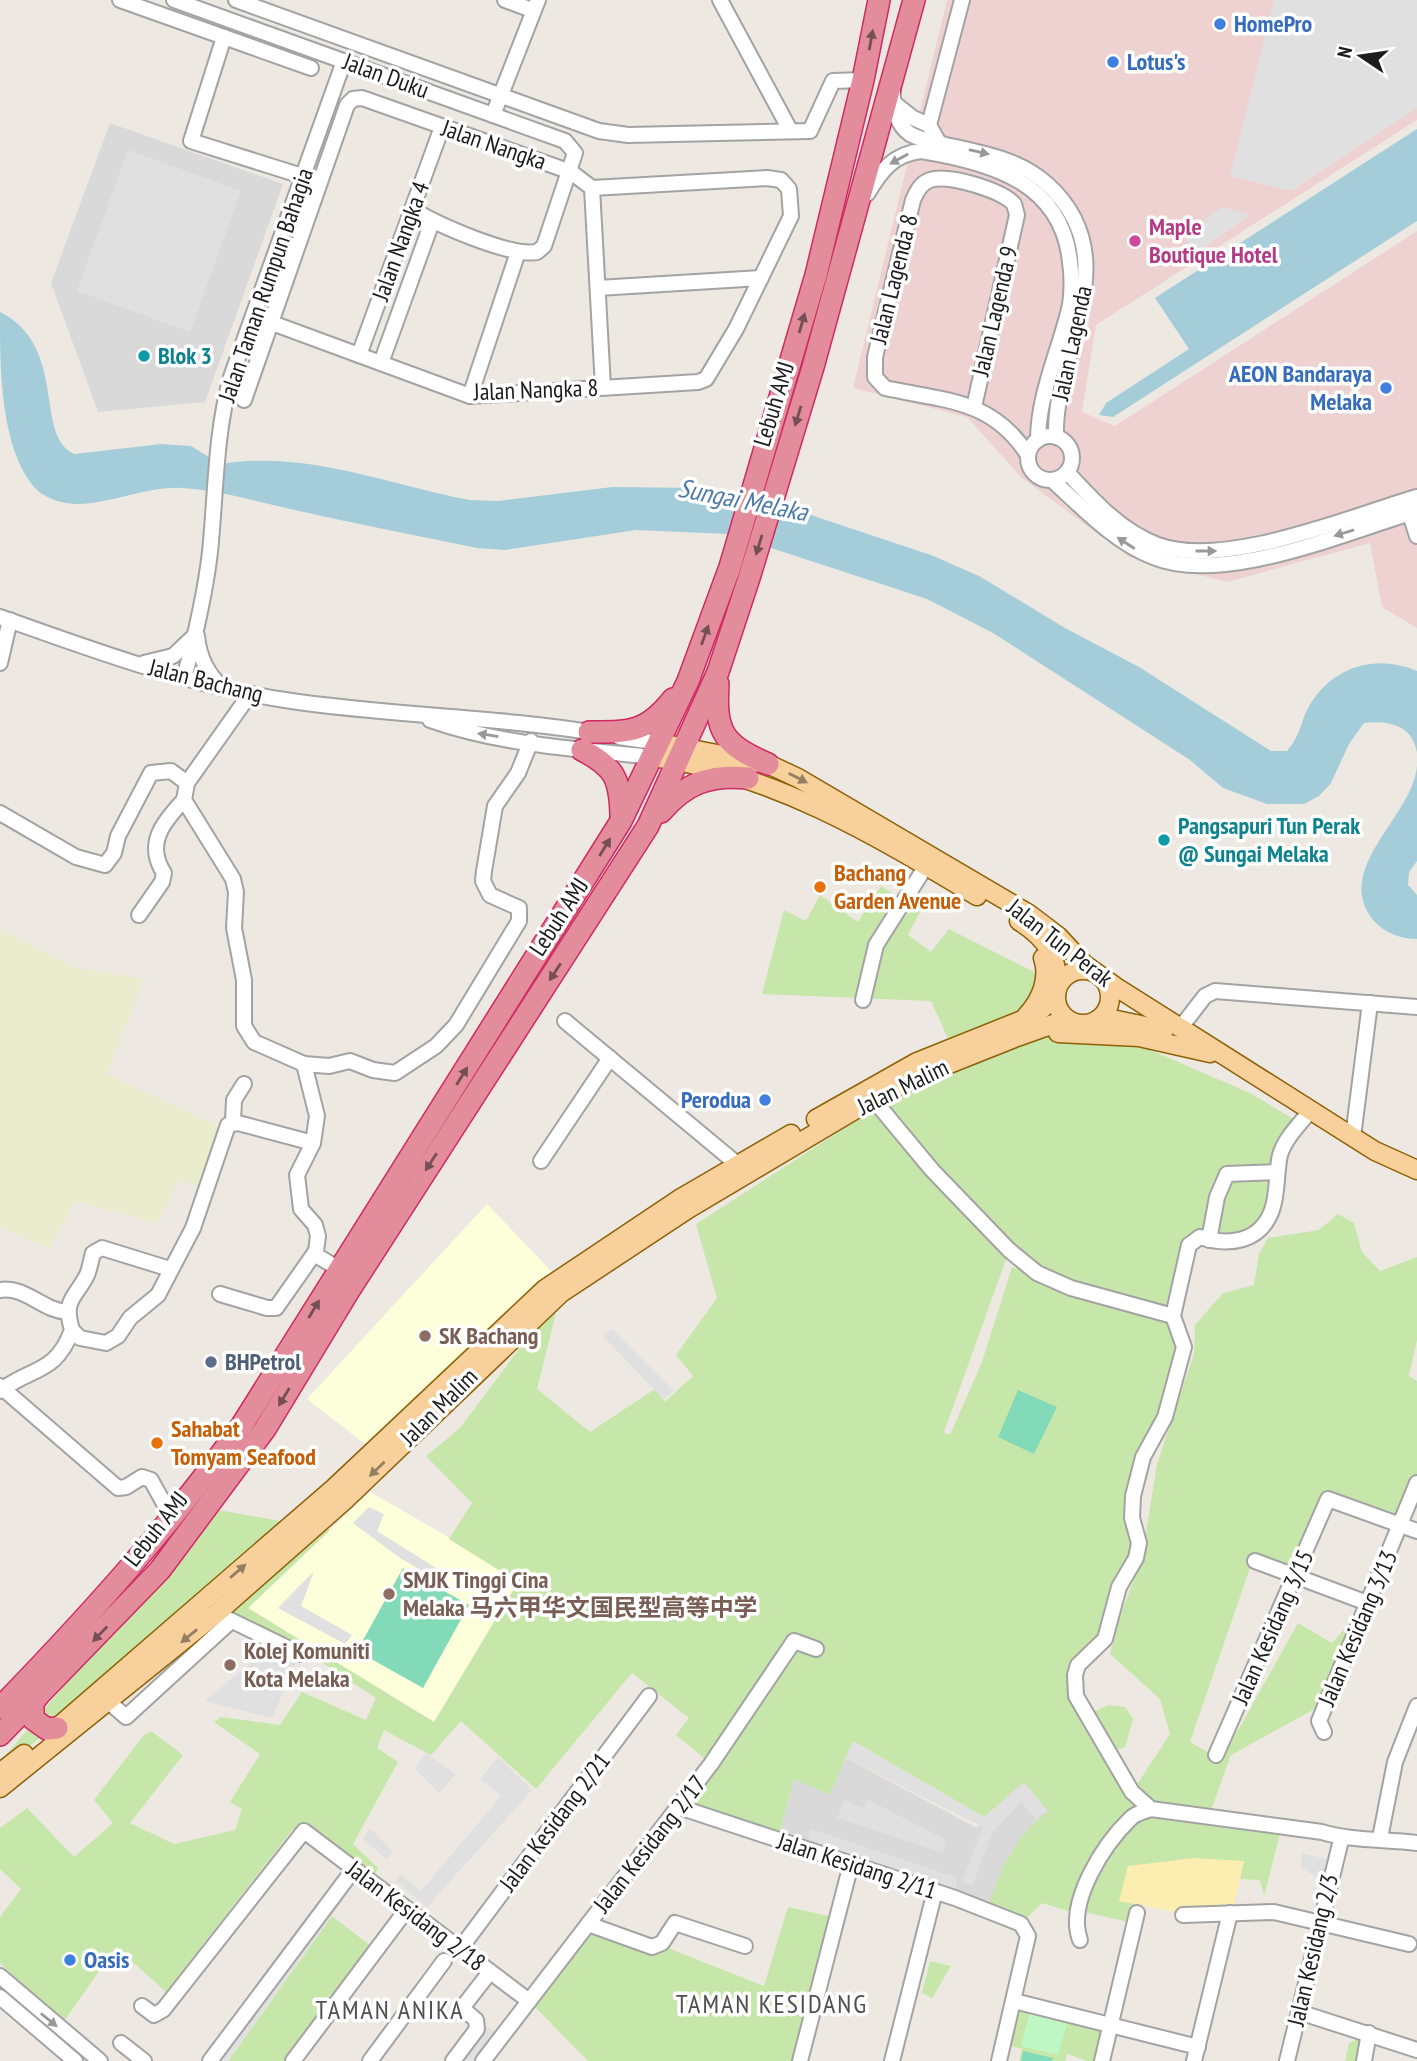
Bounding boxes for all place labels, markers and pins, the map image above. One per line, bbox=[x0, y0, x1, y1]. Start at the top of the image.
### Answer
place label: HomePro bbox=[1234, 8, 1313, 39]
marker: HomePro bbox=[1212, 16, 1228, 32]
place label: Lotus's bbox=[1127, 46, 1185, 77]
marker: Lotus's bbox=[1105, 54, 1121, 70]
place label: Maple Boutique Hotel bbox=[1149, 211, 1278, 270]
marker: Maple Boutique Hotel bbox=[1127, 233, 1143, 249]
place label: Blok 3 bbox=[158, 340, 212, 371]
marker: Blok 3 bbox=[136, 348, 152, 364]
place label: AEON Bandaraya Melaka bbox=[1228, 358, 1372, 417]
marker: AEON Bandaraya Melaka bbox=[1378, 380, 1394, 396]
place label: Pangsapuri Tun Perak @ Sungai Melaka bbox=[1178, 810, 1360, 869]
marker: Pangsapuri Tun Perak @ Sungai Melaka bbox=[1156, 832, 1172, 848]
place label: Bachang Garden Avenue bbox=[834, 857, 961, 916]
marker: Bachang Garden Avenue bbox=[812, 879, 828, 895]
place label: Perodua bbox=[681, 1084, 751, 1115]
marker: Perodua bbox=[757, 1092, 773, 1108]
place label: SK Bachang bbox=[439, 1320, 538, 1351]
marker: SK Bachang bbox=[417, 1328, 433, 1344]
place label: BHPetrol bbox=[225, 1346, 301, 1377]
marker: BHPetrol bbox=[203, 1354, 219, 1370]
place label: Sahabat Tomyam Seafood bbox=[171, 1413, 316, 1472]
marker: Sahabat Tomyam Seafood bbox=[149, 1435, 165, 1451]
place label: SMJK Tinggi Cina Melaka 马六甲华文国民型高等中学 bbox=[403, 1564, 758, 1623]
marker: SMJK Tinggi Cina Melaka 马六甲华文国民型高等中学 bbox=[381, 1586, 397, 1602]
place label: Kolej Komuniti Kota Melaka bbox=[244, 1635, 370, 1694]
marker: Kolej Komuniti Kota Melaka bbox=[222, 1657, 238, 1673]
place label: Oasis bbox=[84, 1944, 129, 1975]
marker: Oasis bbox=[62, 1952, 78, 1968]

